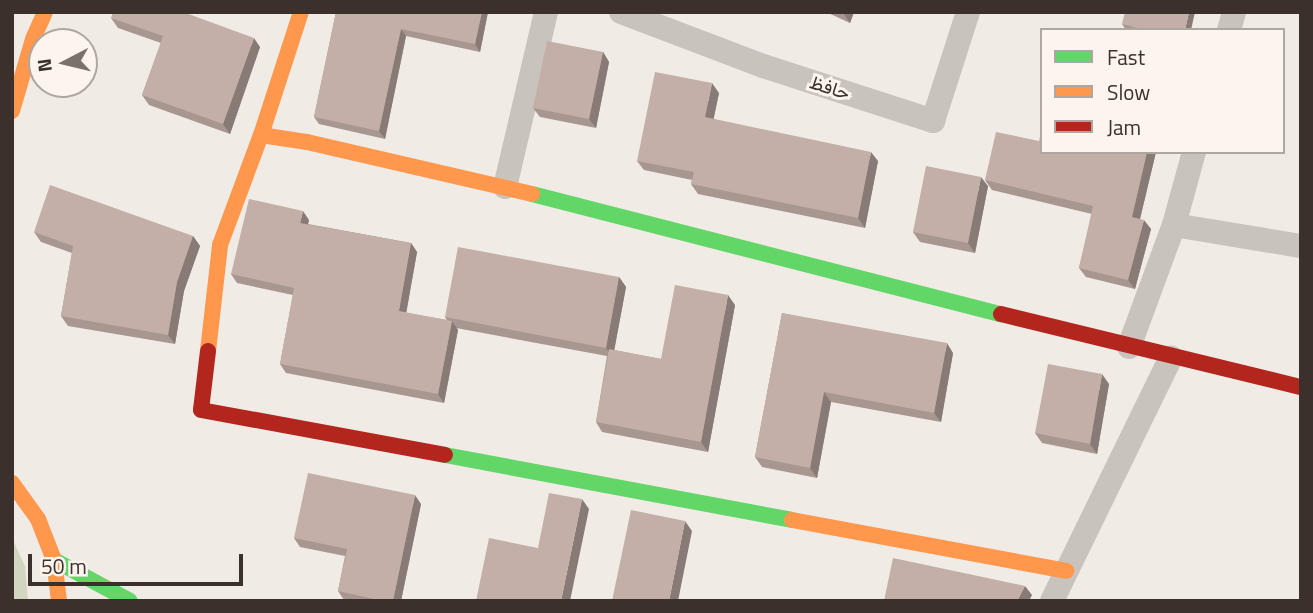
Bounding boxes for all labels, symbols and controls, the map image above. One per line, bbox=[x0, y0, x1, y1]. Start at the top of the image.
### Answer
north arrow bbox=[28, 28, 98, 98]
legend bbox=[1040, 28, 1285, 154]
text: Fast bbox=[1107, 41, 1145, 73]
text: N bbox=[28, 57, 59, 74]
street label: حافظ bbox=[807, 70, 853, 104]
text: Slow bbox=[1107, 76, 1150, 108]
text: Jam bbox=[1107, 111, 1141, 143]
scale bar bbox=[32, 540, 247, 584]
text: 50 m bbox=[41, 550, 87, 582]

